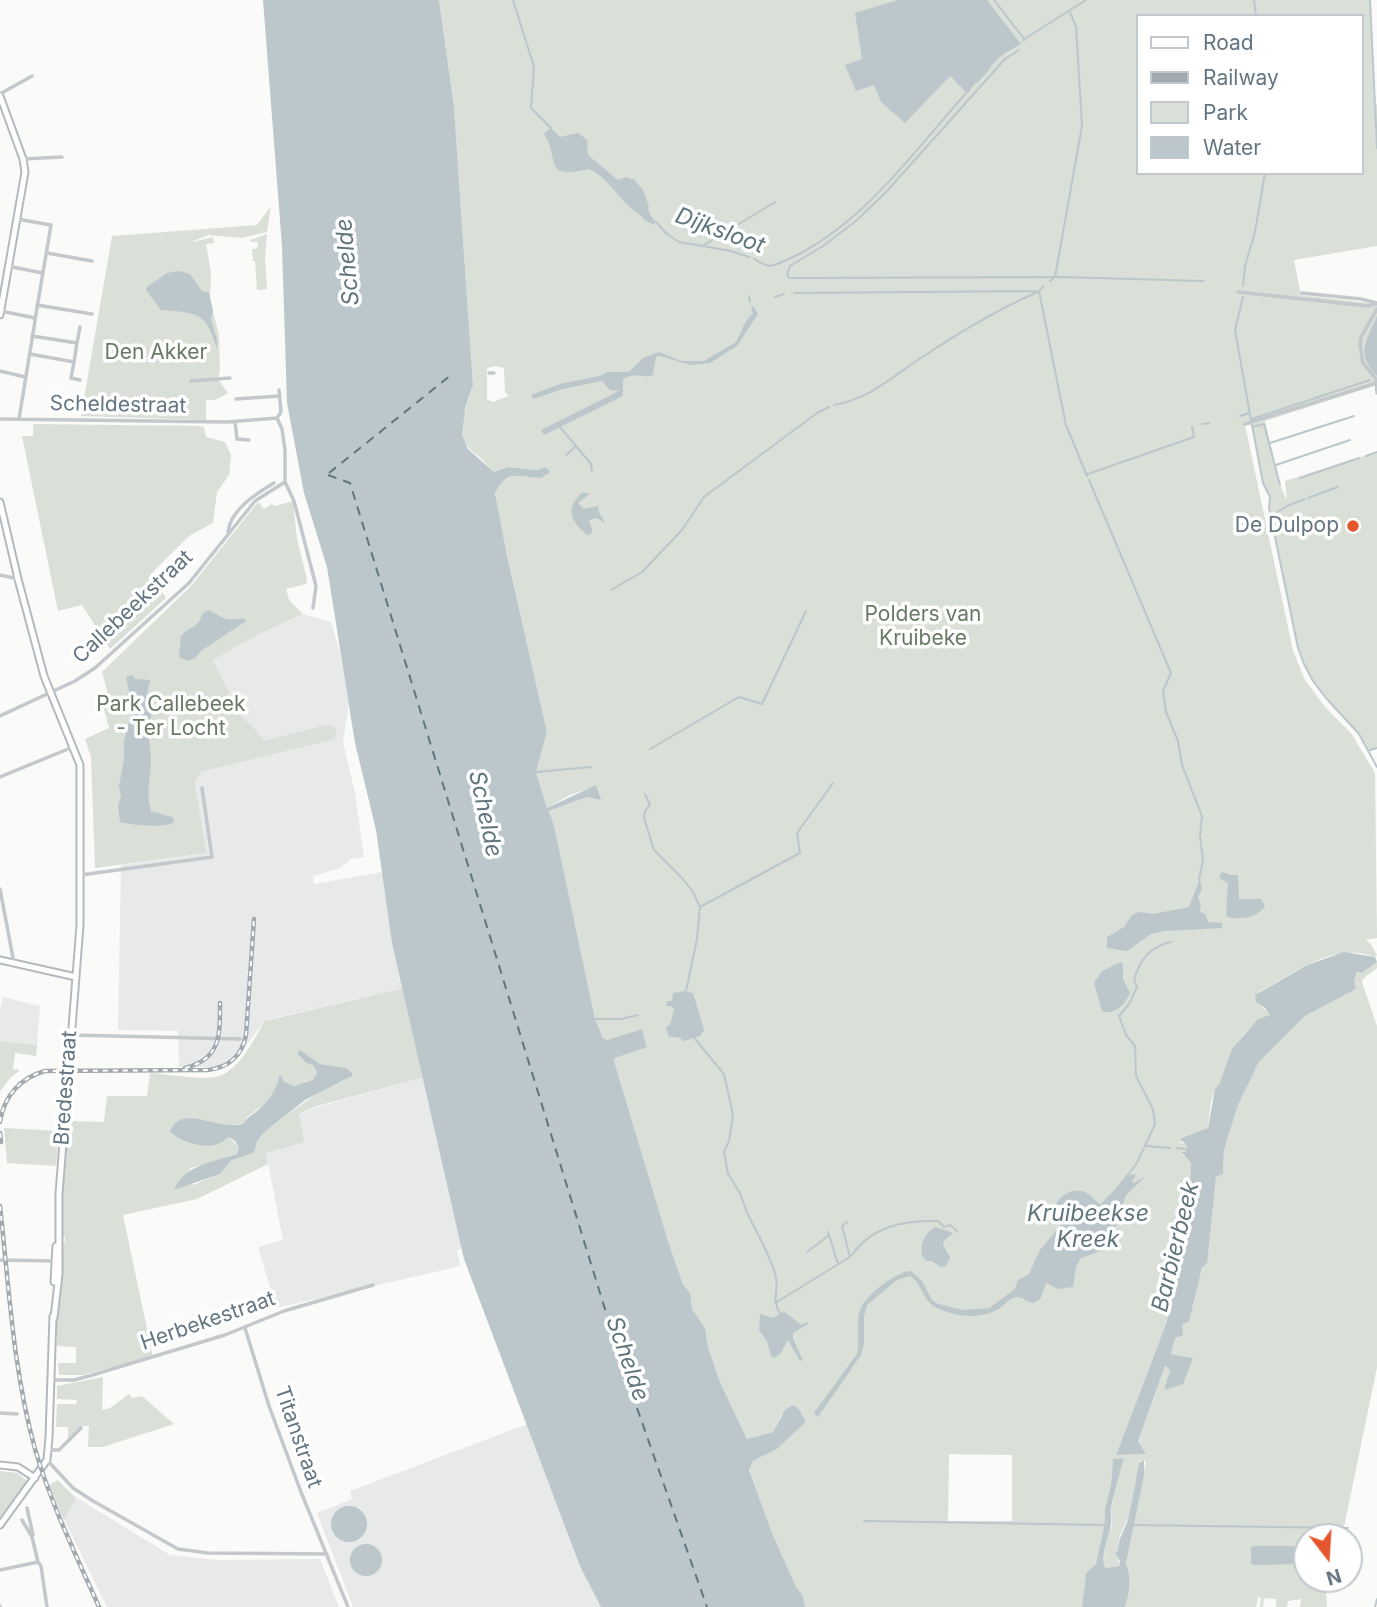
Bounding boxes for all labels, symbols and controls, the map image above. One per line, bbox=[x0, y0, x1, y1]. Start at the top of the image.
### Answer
legend bbox=[1136, 14, 1363, 175]
text: Road bbox=[1203, 30, 1254, 55]
text: Railway bbox=[1203, 65, 1279, 90]
text: Park bbox=[1203, 100, 1248, 125]
text: Water bbox=[1203, 135, 1261, 160]
water label: Dijksloot bbox=[671, 202, 769, 260]
water label: Schelde bbox=[330, 217, 366, 307]
park label: Den Akker bbox=[105, 340, 207, 366]
street label: Scheldestraat bbox=[49, 391, 187, 419]
place label: De Dulpop bbox=[1235, 513, 1339, 539]
marker: De Dulpop bbox=[1345, 518, 1361, 534]
street label: Callebeekstraat bbox=[68, 545, 198, 669]
park label: Polders van Kruibeke bbox=[865, 602, 981, 652]
park label: Park Callebeek - Ter Locht bbox=[96, 692, 246, 742]
water label: Schelde bbox=[462, 768, 508, 860]
street label: Bredestraat bbox=[49, 1030, 83, 1146]
water label: Barbierbeek bbox=[1146, 1179, 1206, 1315]
water label: Kruibeekse Kreek bbox=[1027, 1200, 1149, 1254]
street label: Herbekestraat bbox=[137, 1286, 279, 1356]
water label: Schelde bbox=[600, 1313, 654, 1405]
street label: Titanstraat bbox=[269, 1383, 327, 1491]
north arrow bbox=[1293, 1523, 1363, 1593]
text: N bbox=[1323, 1564, 1344, 1590]

